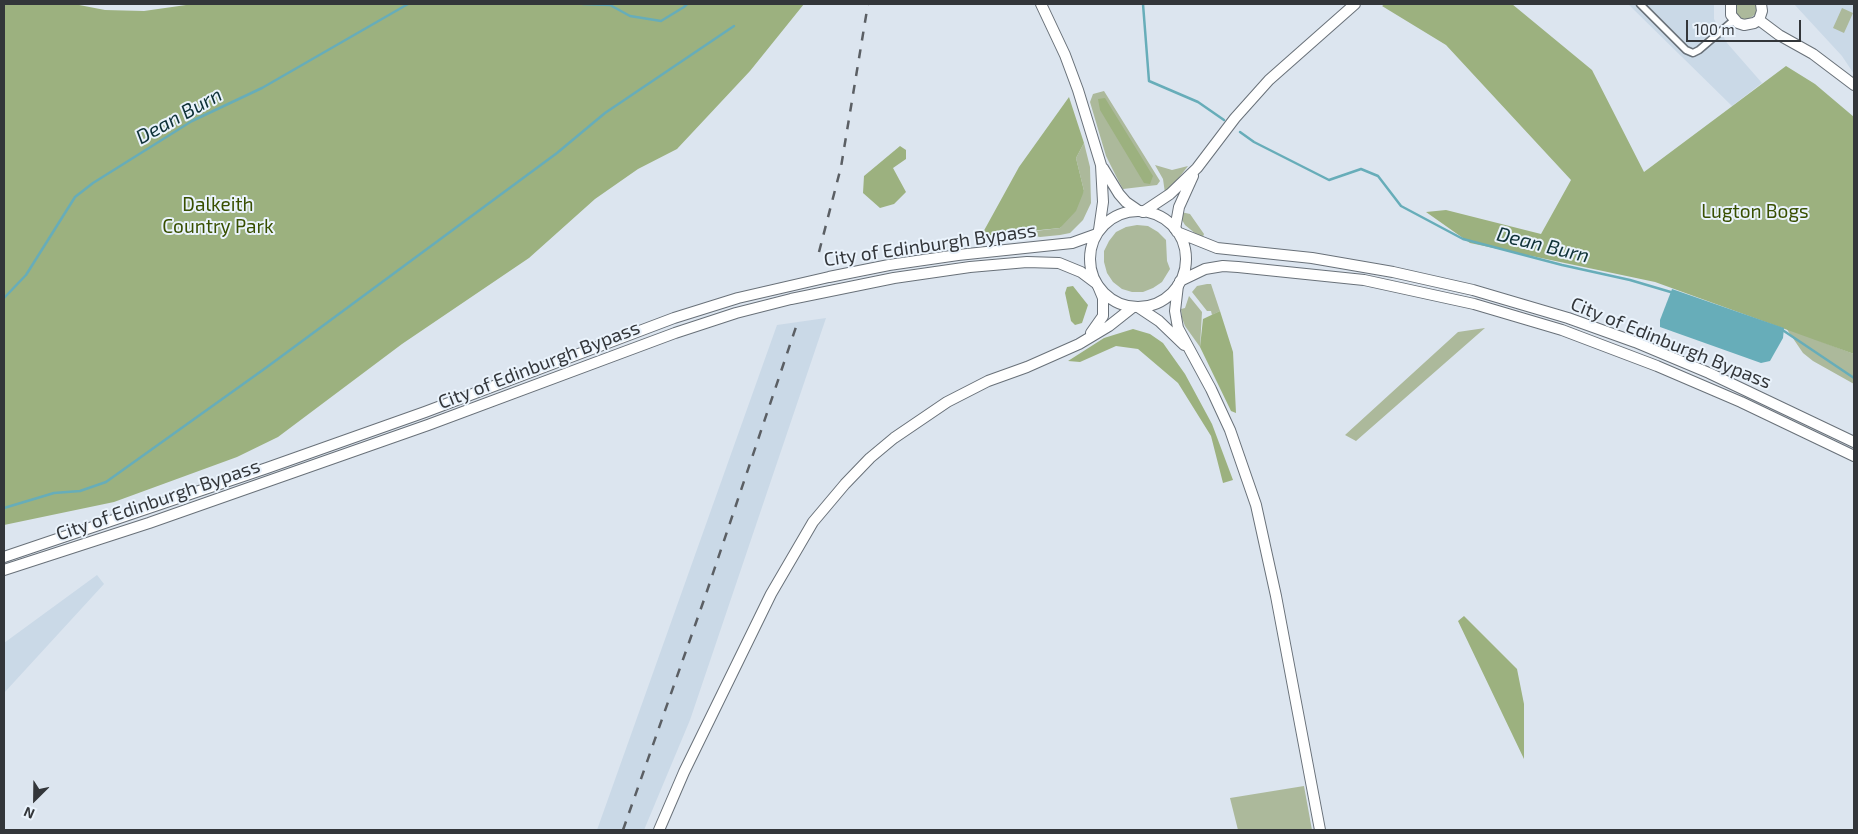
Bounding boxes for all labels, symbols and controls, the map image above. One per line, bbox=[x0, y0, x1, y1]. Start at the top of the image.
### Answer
scale bar bbox=[1688, 10, 1803, 42]
text: 100 m bbox=[1694, 20, 1735, 38]
water label: Dean Burn bbox=[132, 83, 226, 149]
park label: Dalkeith Country Park bbox=[162, 194, 274, 238]
park label: Lugton Bogs bbox=[1701, 201, 1809, 223]
street label: City of Edinburgh Bypass bbox=[822, 219, 1038, 271]
water label: Dean Burn bbox=[1494, 222, 1592, 268]
street label: City of Edinburgh Bypass bbox=[1567, 292, 1775, 394]
street label: City of Edinburgh Bypass bbox=[435, 316, 643, 414]
street label: City of Edinburgh Bypass bbox=[53, 454, 263, 546]
north arrow bbox=[10, 774, 60, 824]
text: N bbox=[21, 803, 37, 823]

